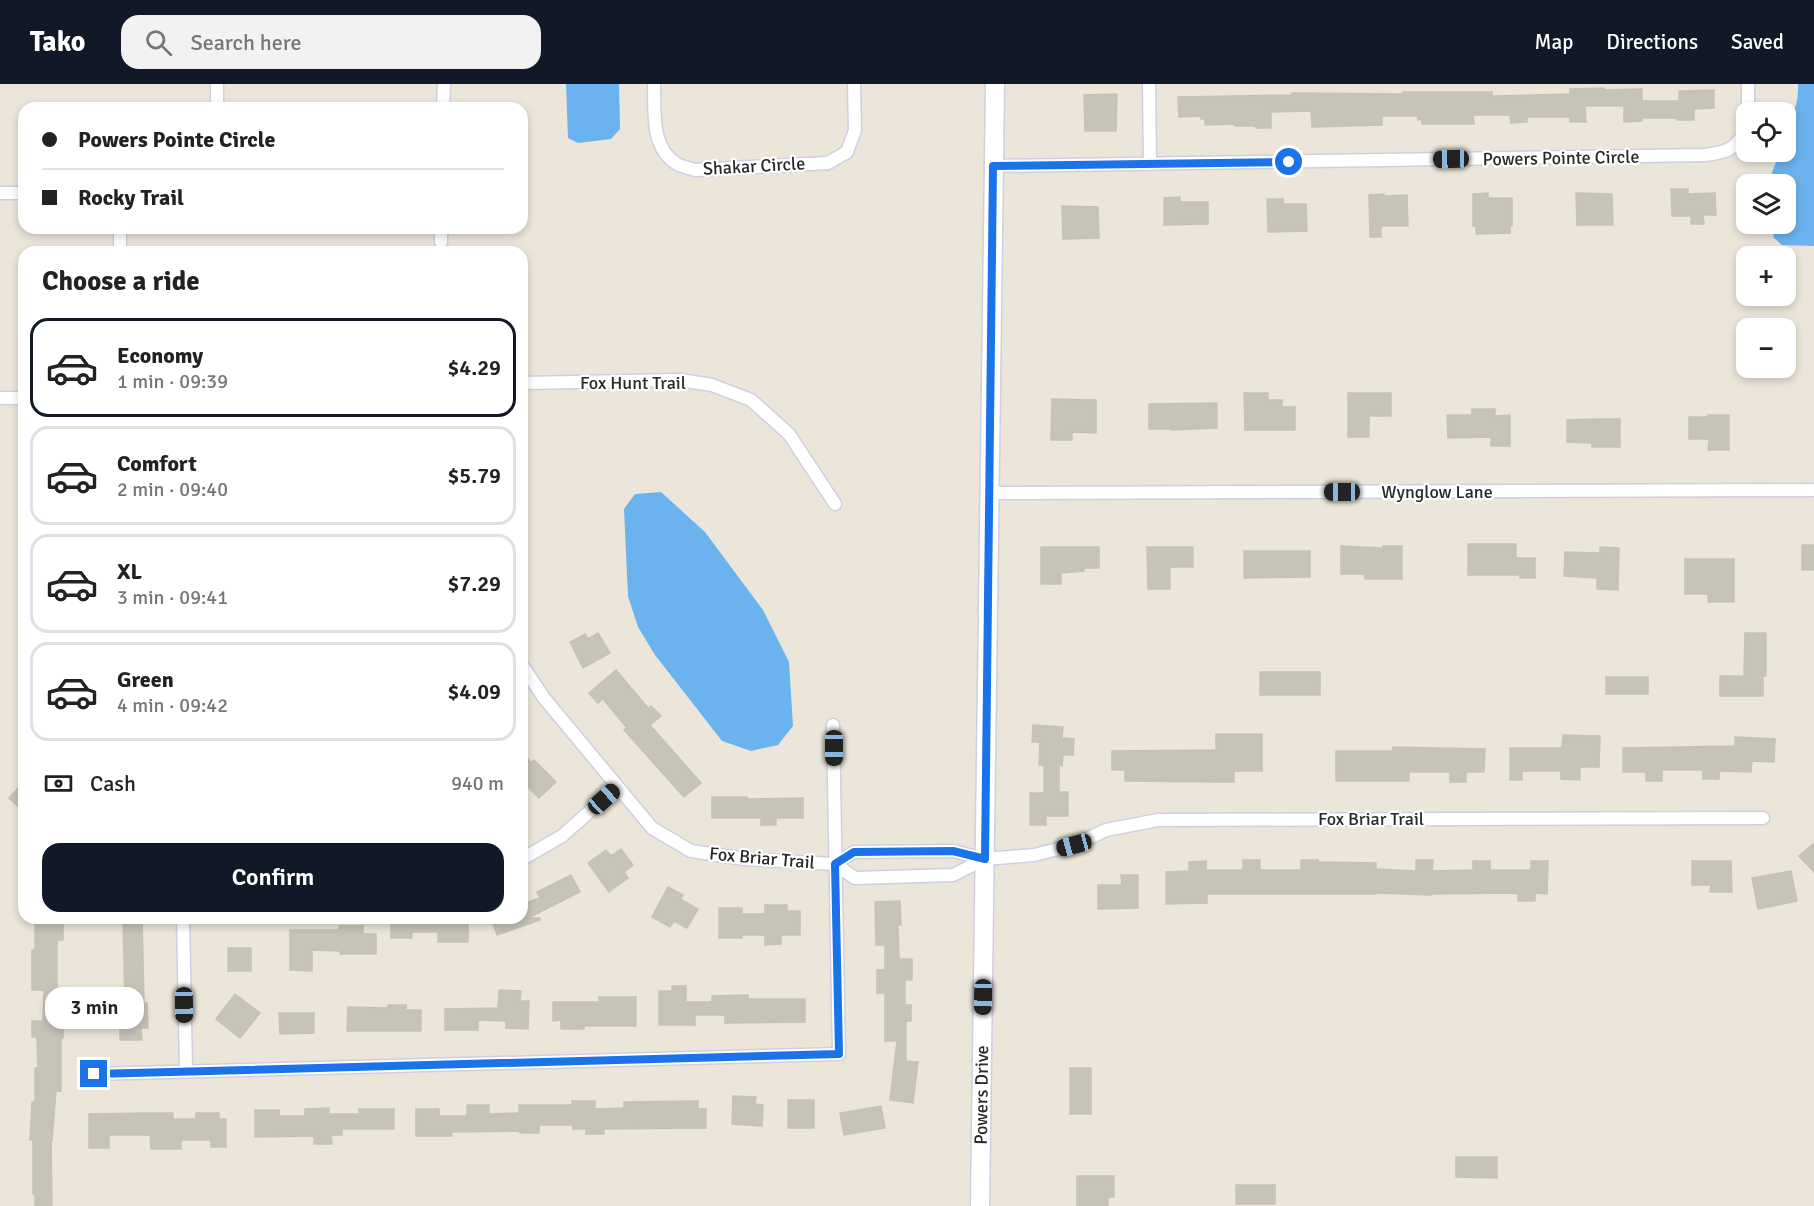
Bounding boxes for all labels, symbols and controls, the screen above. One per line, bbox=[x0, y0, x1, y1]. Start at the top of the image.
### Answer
search box bbox=[121, 15, 541, 69]
text: Tako bbox=[30, 25, 85, 59]
icon: search bbox=[142, 26, 175, 59]
text: Search here bbox=[190, 29, 301, 56]
text: Map bbox=[1535, 29, 1573, 55]
text: Directions bbox=[1606, 29, 1698, 55]
text: Saved bbox=[1731, 29, 1784, 55]
map controls bbox=[1736, 102, 1796, 378]
button: locate bbox=[1736, 102, 1796, 162]
text: Powers Pointe Circle bbox=[78, 126, 275, 153]
street label: Powers Pointe Circle bbox=[1482, 146, 1640, 170]
route start bbox=[1275, 148, 1302, 175]
car bbox=[1433, 150, 1469, 168]
street label: Shakar Circle bbox=[702, 152, 806, 180]
button: layers bbox=[1736, 174, 1796, 234]
text: Rocky Trail bbox=[78, 184, 184, 211]
button: + bbox=[1736, 246, 1796, 306]
text: Choose a ride bbox=[42, 265, 200, 298]
button: − bbox=[1736, 318, 1796, 378]
icon: car bbox=[45, 341, 99, 395]
text: Economy bbox=[117, 342, 203, 369]
text: $4.29 bbox=[447, 354, 501, 381]
text: 1 min · 09:39 bbox=[117, 369, 228, 394]
street label: Fox Hunt Trail bbox=[580, 372, 686, 394]
icon: car bbox=[45, 449, 99, 503]
text: Comfort bbox=[117, 450, 197, 477]
text: $5.79 bbox=[447, 462, 501, 489]
text: 2 min · 09:40 bbox=[117, 477, 228, 502]
street label: Wynglow Lane bbox=[1381, 481, 1493, 503]
car bbox=[1324, 483, 1360, 501]
icon: car bbox=[45, 557, 99, 611]
text: XL bbox=[117, 558, 142, 585]
text: $7.29 bbox=[447, 570, 501, 597]
text: 3 min · 09:41 bbox=[117, 585, 228, 610]
icon: car bbox=[45, 665, 99, 719]
text: Green bbox=[117, 666, 174, 693]
text: $4.09 bbox=[447, 678, 501, 705]
text: 4 min · 09:42 bbox=[117, 693, 228, 718]
car bbox=[825, 730, 843, 766]
icon: cash bbox=[42, 767, 75, 800]
text: Cash bbox=[90, 770, 136, 797]
text: 940 m bbox=[451, 771, 504, 796]
car bbox=[585, 780, 623, 818]
street label: Fox Briar Trail bbox=[1318, 808, 1424, 830]
car bbox=[1054, 832, 1094, 858]
street label: Fox Briar Trail bbox=[708, 842, 816, 874]
button: Confirm bbox=[42, 843, 504, 912]
car bbox=[974, 979, 992, 1015]
callout: 3 min bbox=[44, 987, 144, 1029]
car bbox=[175, 987, 193, 1023]
text: 3 min bbox=[71, 995, 118, 1020]
street label: Powers Drive bbox=[970, 1045, 993, 1145]
route end bbox=[80, 1060, 107, 1087]

